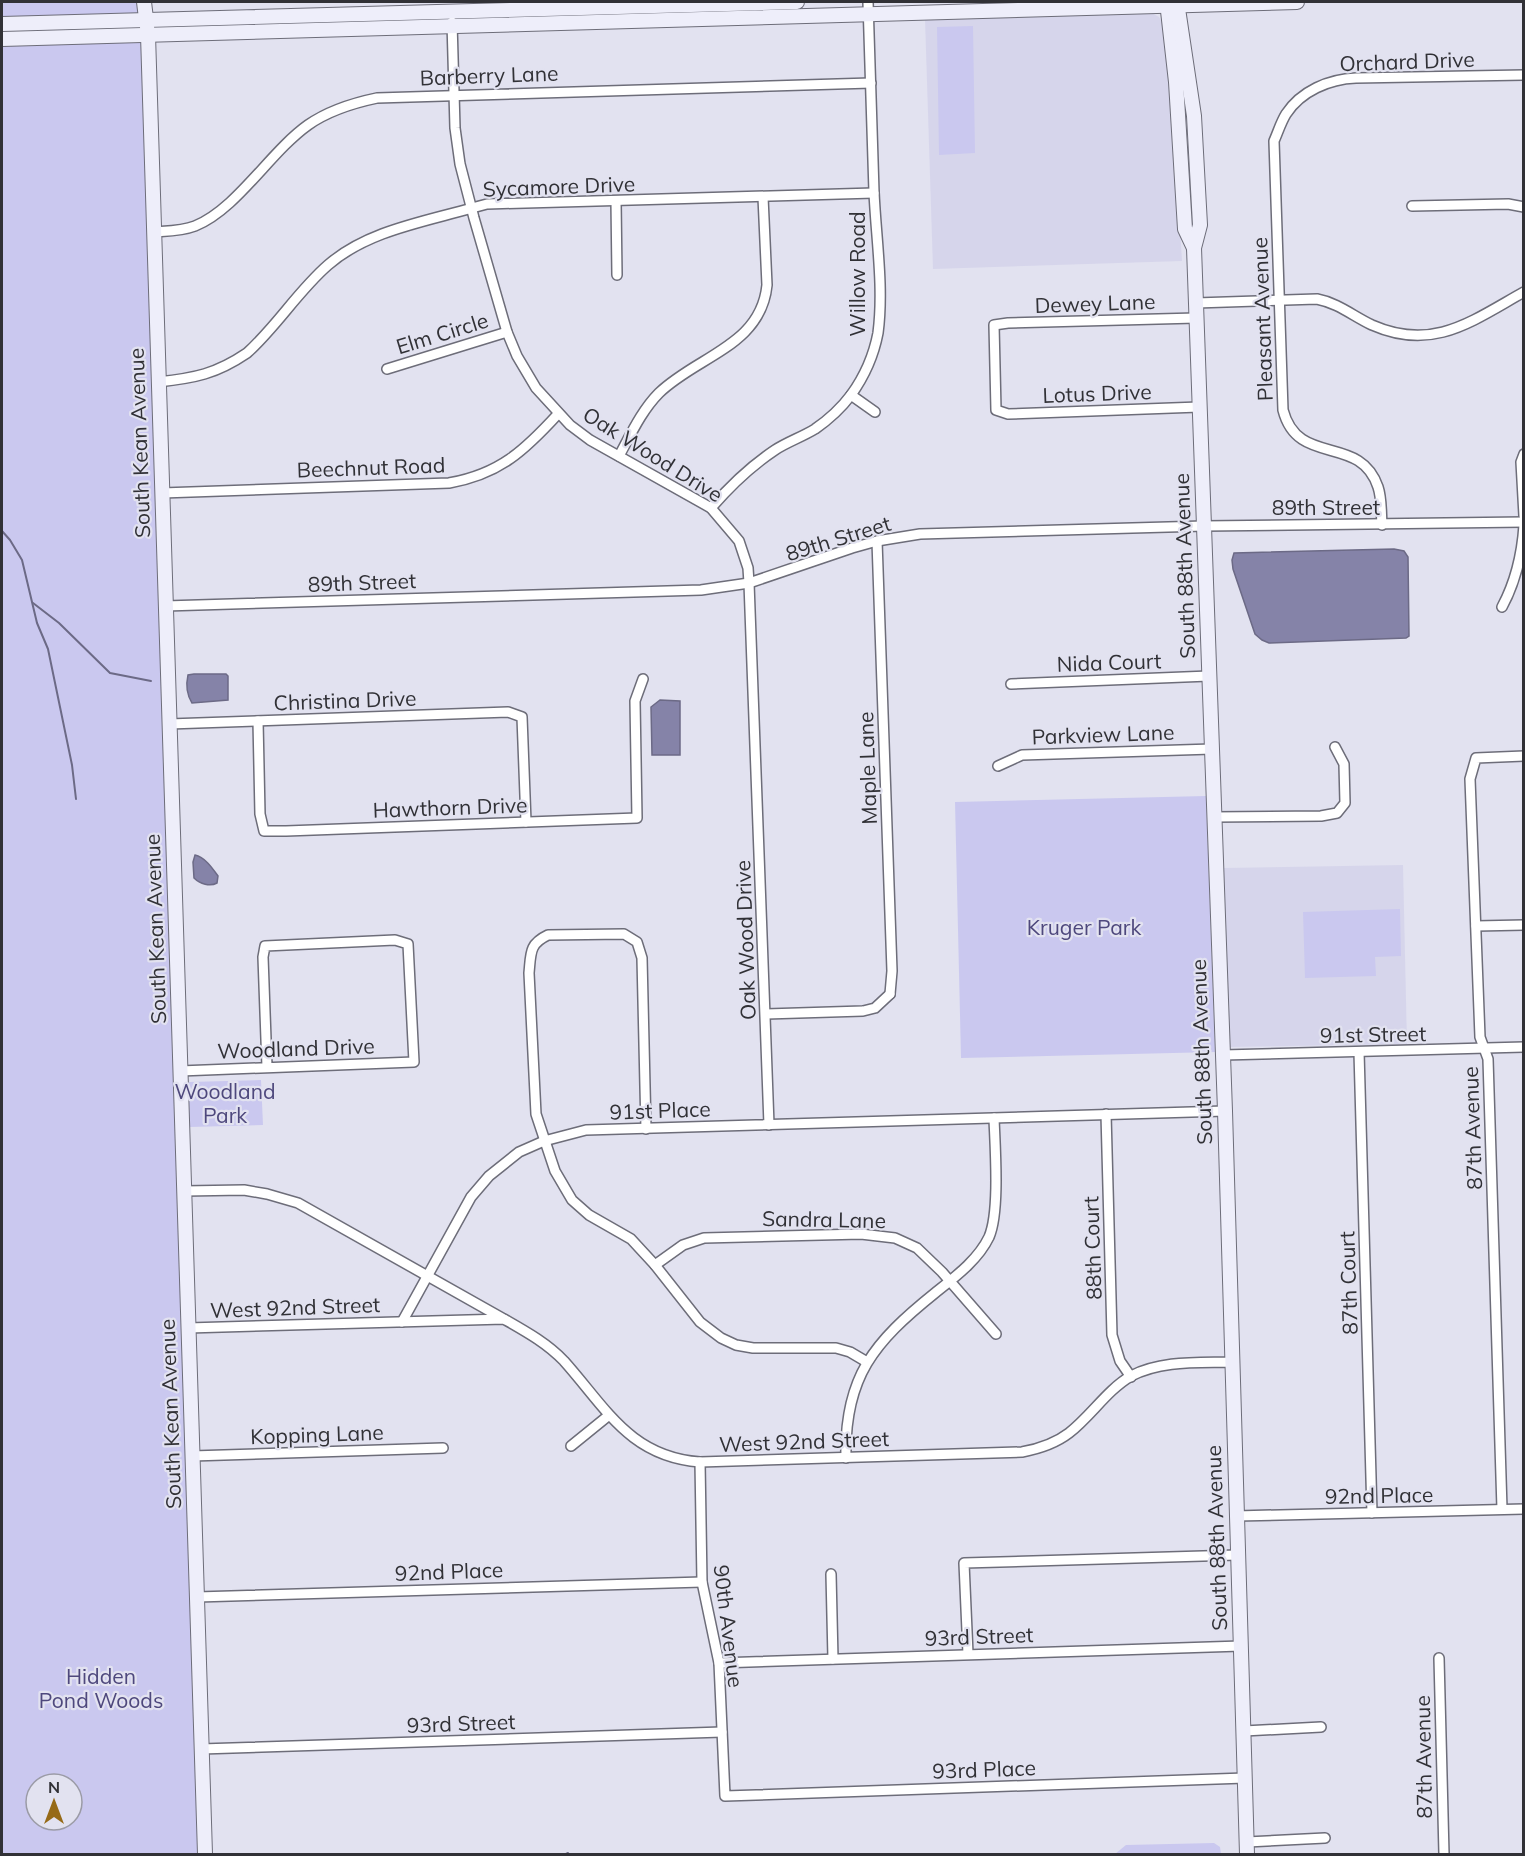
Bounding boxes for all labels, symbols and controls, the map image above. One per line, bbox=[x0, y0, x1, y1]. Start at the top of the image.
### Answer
street label: Orchard Drive bbox=[1339, 46, 1475, 76]
street label: Barberry Lane bbox=[419, 60, 559, 90]
street label: Sycamore Drive bbox=[482, 170, 636, 202]
street label: Willow Road bbox=[844, 211, 870, 337]
street label: Pleasant Avenue bbox=[1246, 237, 1278, 401]
street label: Dewey Lane bbox=[1034, 288, 1156, 318]
street label: Elm Circle bbox=[393, 307, 491, 359]
street label: South Kean Avenue bbox=[123, 347, 155, 539]
street label: Lotus Drive bbox=[1042, 378, 1152, 408]
street label: Oak Wood Drive bbox=[578, 401, 728, 507]
street label: Beechnut Road bbox=[296, 451, 446, 483]
street label: South 88th Avenue bbox=[1168, 473, 1200, 659]
street label: 89th Street bbox=[1272, 494, 1380, 520]
street label: 89th Street bbox=[782, 510, 894, 566]
street label: 89th Street bbox=[307, 567, 417, 597]
street label: Nida Court bbox=[1056, 647, 1162, 677]
street label: Christina Drive bbox=[273, 685, 417, 715]
street label: Maple Lane bbox=[852, 711, 882, 825]
street label: Parkview Lane bbox=[1031, 719, 1175, 749]
street label: Hawthorn Drive bbox=[372, 791, 528, 823]
street label: South Kean Avenue bbox=[139, 833, 171, 1025]
street label: Oak Wood Drive bbox=[729, 860, 761, 1020]
park label: Kruger Park bbox=[1027, 914, 1141, 940]
street label: South 88th Avenue bbox=[1185, 959, 1217, 1145]
street label: 91st Street bbox=[1320, 1020, 1426, 1048]
street label: Woodland Drive bbox=[217, 1032, 375, 1064]
street label: 87th Avenue bbox=[1457, 1066, 1487, 1190]
park label: Woodland Park bbox=[174, 1078, 276, 1128]
street label: 91st Place bbox=[609, 1095, 711, 1125]
street label: 88th Court bbox=[1077, 1196, 1107, 1300]
street label: Sandra Lane bbox=[762, 1205, 886, 1233]
street label: 87th Court bbox=[1333, 1231, 1363, 1335]
street label: West 92nd Street bbox=[209, 1291, 381, 1323]
street label: South Kean Avenue bbox=[154, 1318, 186, 1510]
street label: Kopping Lane bbox=[250, 1419, 384, 1449]
street label: West 92nd Street bbox=[718, 1425, 890, 1457]
street label: South 88th Avenue bbox=[1200, 1445, 1232, 1631]
street label: 92nd Place bbox=[1325, 1481, 1433, 1509]
street label: 92nd Place bbox=[394, 1556, 504, 1586]
street label: 90th Avenue bbox=[709, 1563, 749, 1689]
street label: 93rd Street bbox=[924, 1621, 1034, 1651]
park label: Hidden Pond Woods bbox=[39, 1663, 163, 1713]
street label: 87th Avenue bbox=[1409, 1695, 1437, 1819]
street label: 93rd Street bbox=[406, 1708, 516, 1738]
street label: 93rd Place bbox=[932, 1754, 1036, 1784]
north arrow bbox=[24, 1772, 84, 1832]
text: N bbox=[48, 1777, 60, 1797]

